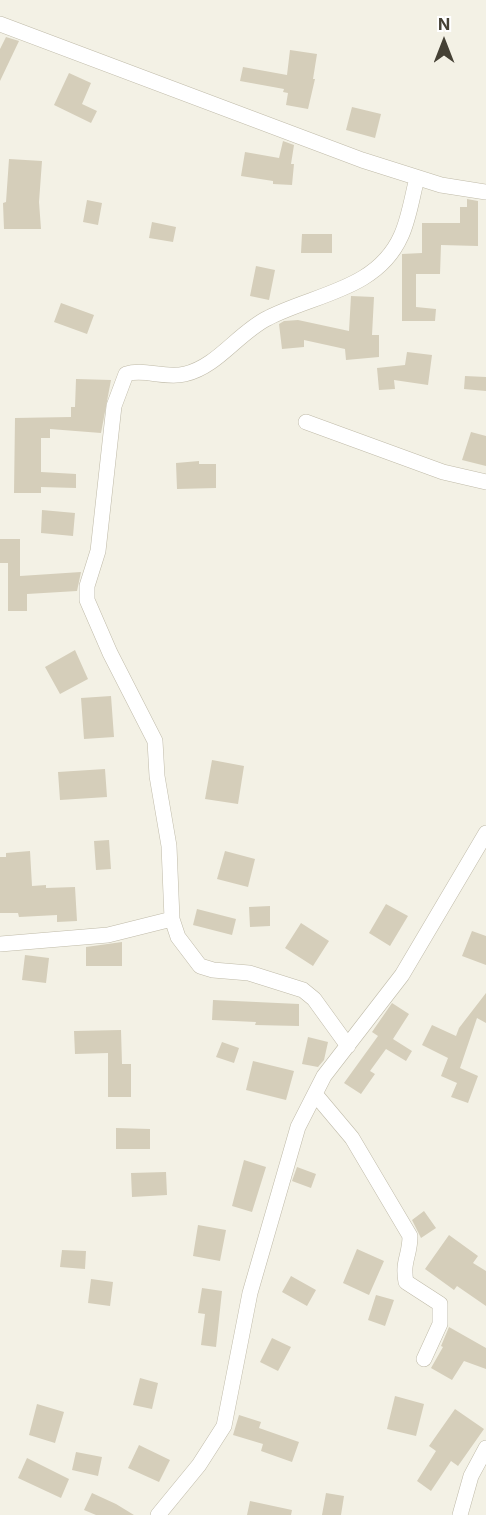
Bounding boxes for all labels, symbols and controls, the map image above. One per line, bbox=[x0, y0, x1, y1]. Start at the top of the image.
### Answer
north arrow bbox=[414, 12, 474, 72]
text: N bbox=[438, 14, 450, 34]

